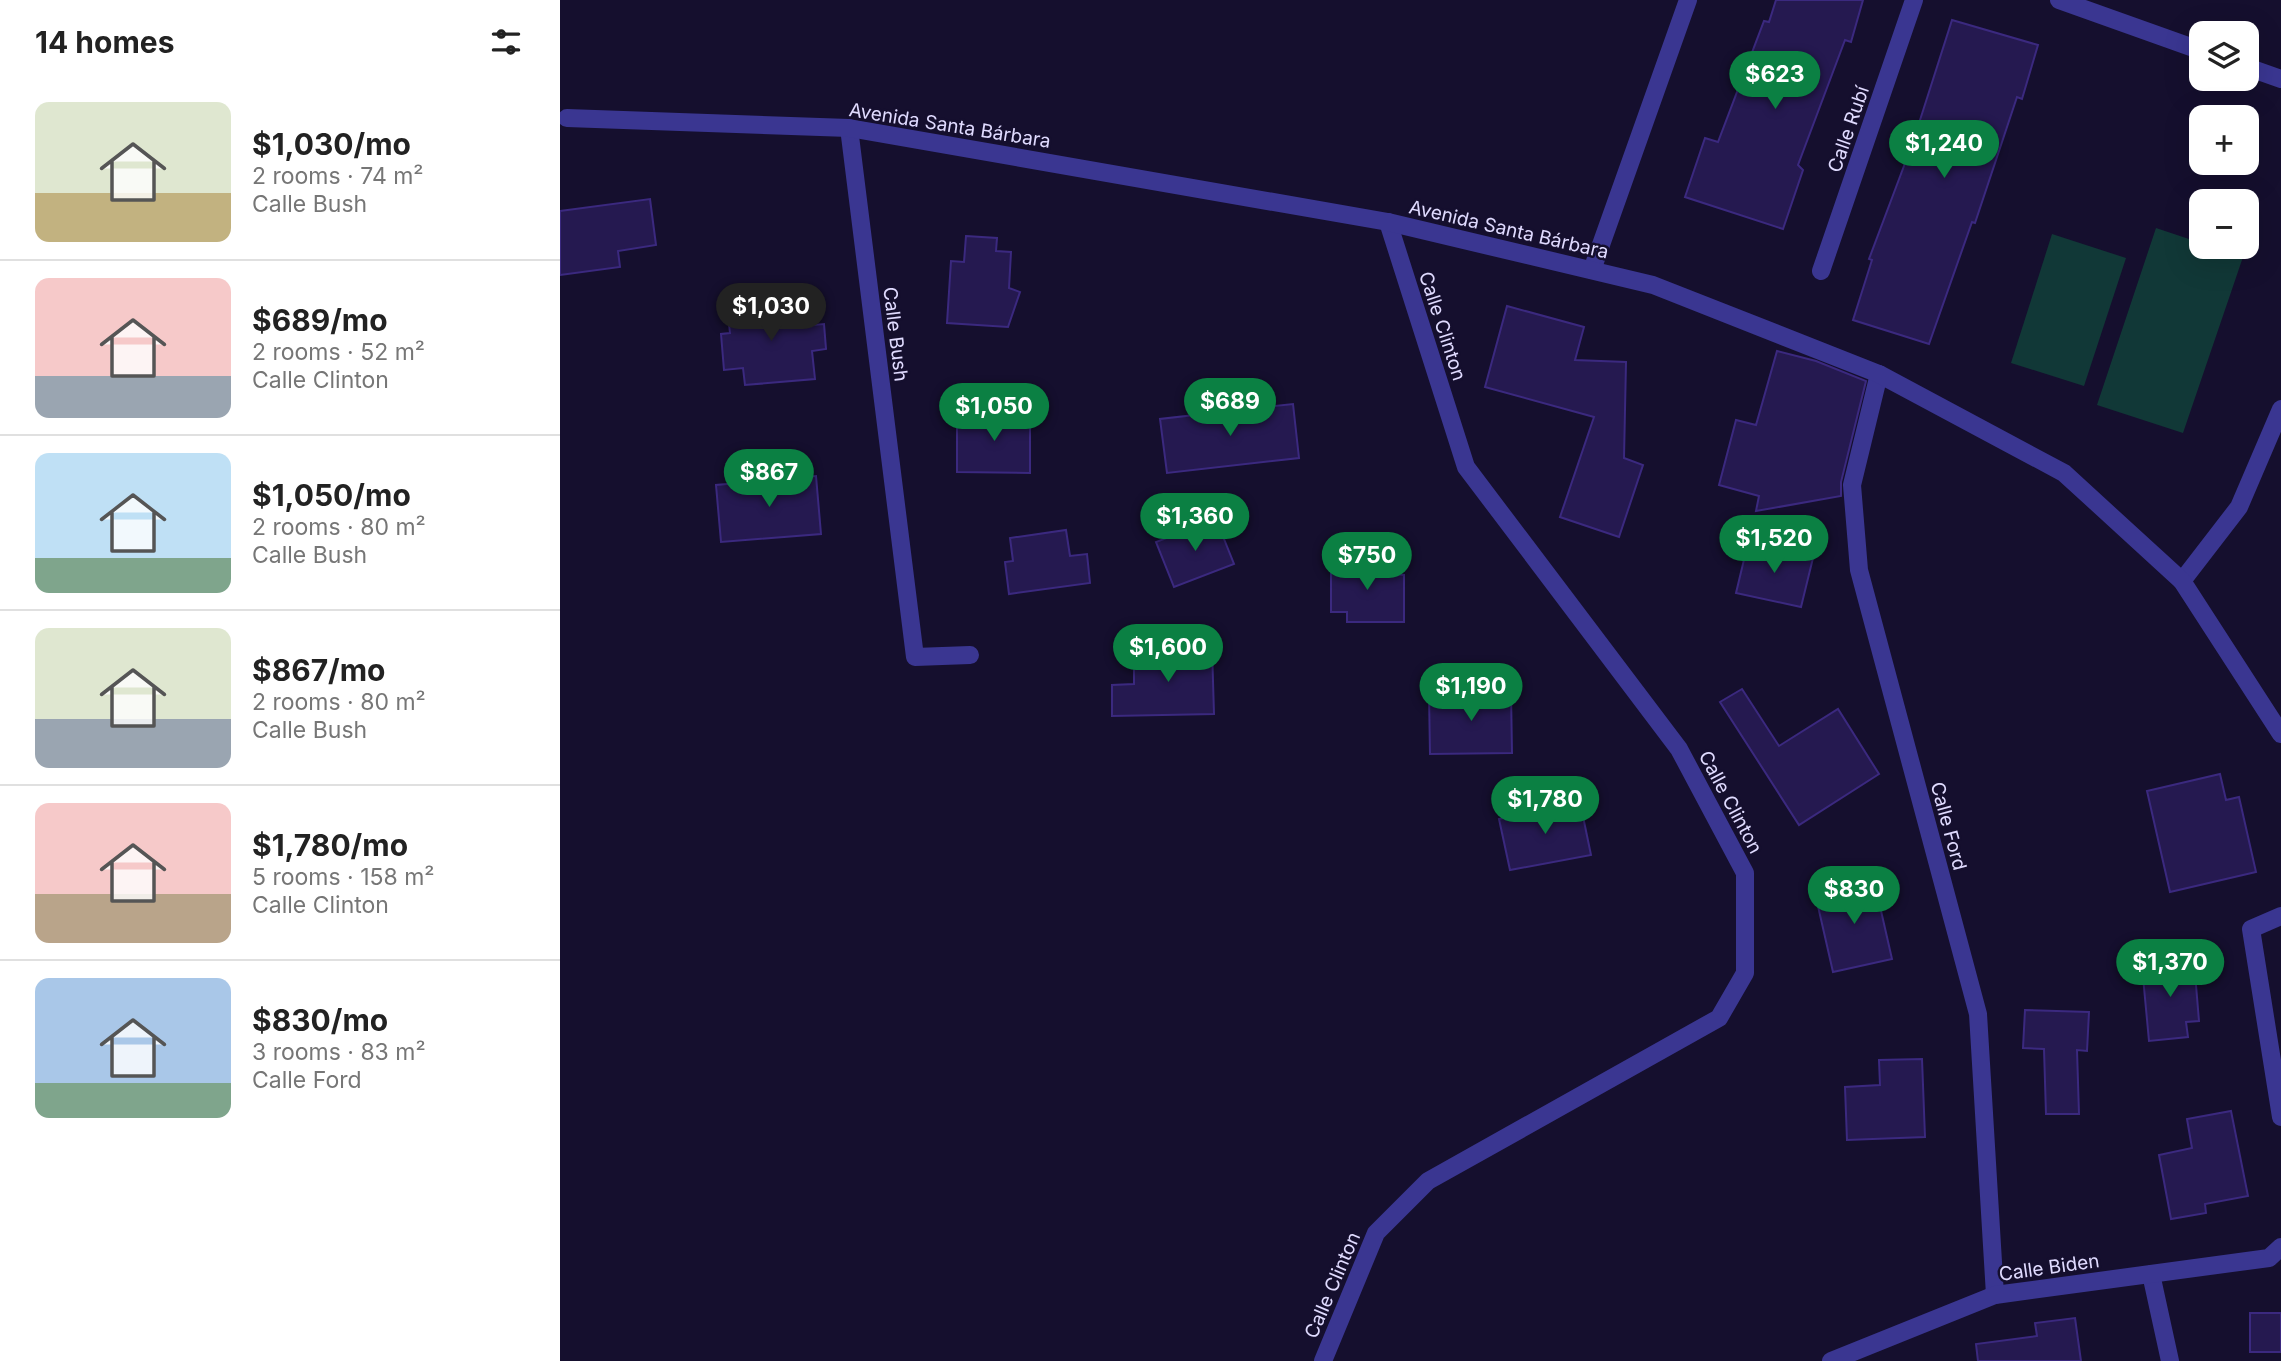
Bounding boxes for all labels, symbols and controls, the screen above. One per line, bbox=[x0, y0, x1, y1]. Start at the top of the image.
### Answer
map controls bbox=[2189, 21, 2259, 259]
button: layers bbox=[2189, 21, 2259, 91]
icon: filters bbox=[487, 23, 525, 61]
text: 14 homes bbox=[35, 24, 174, 60]
pin: $623 bbox=[1734, 52, 1816, 111]
text: $623 bbox=[1745, 60, 1805, 88]
street label: Calle Rubí bbox=[1823, 83, 1874, 175]
street label: Avenida Santa Bárbara bbox=[847, 98, 1052, 153]
button: + bbox=[2189, 105, 2259, 175]
pin: $1,240 bbox=[1887, 120, 2001, 180]
text: $1,030/mo bbox=[252, 126, 411, 162]
text: $1,240 bbox=[1905, 129, 1983, 157]
icon: home bbox=[91, 130, 175, 214]
text: 2 rooms · 74 m² bbox=[252, 162, 424, 190]
button: − bbox=[2189, 189, 2259, 259]
text: Calle Bush bbox=[252, 190, 367, 218]
street label: Avenida Santa Bárbara bbox=[1407, 195, 1611, 264]
street label: Calle Clinton bbox=[1414, 269, 1471, 384]
pin: $1,030 bbox=[714, 284, 828, 343]
street label: Calle Bush bbox=[878, 285, 913, 383]
text: $1,030 bbox=[732, 292, 810, 320]
text: $689/mo bbox=[252, 302, 388, 338]
icon: home bbox=[91, 306, 175, 390]
text: 2 rooms · 52 m² bbox=[252, 338, 425, 366]
text: Calle Clinton bbox=[252, 366, 389, 394]
pin: $689 bbox=[1189, 378, 1271, 438]
pin: $1,050 bbox=[937, 384, 1051, 443]
text: $689 bbox=[1200, 387, 1260, 415]
text: $1,050 bbox=[955, 392, 1033, 420]
pin: $867 bbox=[728, 449, 810, 509]
text: $867 bbox=[740, 458, 798, 486]
text: $1,050/mo bbox=[252, 477, 411, 513]
icon: home bbox=[91, 481, 175, 565]
pin: $1,360 bbox=[1138, 494, 1252, 553]
text: $1,360 bbox=[1156, 502, 1234, 530]
text: 2 rooms · 80 m² bbox=[252, 513, 426, 541]
pin: $1,520 bbox=[1717, 516, 1831, 575]
text: $1,520 bbox=[1735, 524, 1813, 552]
pin: $750 bbox=[1326, 532, 1408, 592]
text: Calle Bush bbox=[252, 541, 367, 569]
text: $750 bbox=[1338, 541, 1396, 569]
pin: $1,600 bbox=[1111, 624, 1225, 684]
text: $1,600 bbox=[1129, 633, 1207, 661]
text: $867/mo bbox=[252, 652, 386, 688]
icon: home bbox=[91, 656, 175, 740]
pin: $1,190 bbox=[1414, 664, 1528, 723]
text: $1,190 bbox=[1436, 672, 1506, 700]
text: 2 rooms · 80 m² bbox=[252, 688, 426, 716]
text: Calle Bush bbox=[252, 716, 367, 744]
street label: Calle Clinton bbox=[1694, 747, 1767, 858]
pin: $1,780 bbox=[1488, 776, 1602, 836]
street label: Calle Ford bbox=[1926, 779, 1971, 873]
text: $1,780 bbox=[1507, 785, 1583, 813]
text: $1,780/mo bbox=[252, 827, 408, 863]
icon: home bbox=[91, 831, 175, 915]
text: 5 rooms · 158 m² bbox=[252, 863, 435, 891]
pin: $830 bbox=[1813, 866, 1895, 926]
text: $830 bbox=[1824, 875, 1884, 903]
text: Calle Clinton bbox=[252, 891, 389, 919]
pin: $1,370 bbox=[2113, 940, 2227, 999]
text: $1,370 bbox=[2132, 948, 2208, 976]
text: $830/mo bbox=[252, 1002, 388, 1038]
icon: home bbox=[91, 1006, 175, 1090]
text: 3 rooms · 83 m² bbox=[252, 1038, 426, 1066]
text: Calle Ford bbox=[252, 1066, 362, 1094]
street label: Calle Clinton bbox=[1300, 1229, 1365, 1342]
street label: Calle Biden bbox=[1997, 1249, 2101, 1286]

